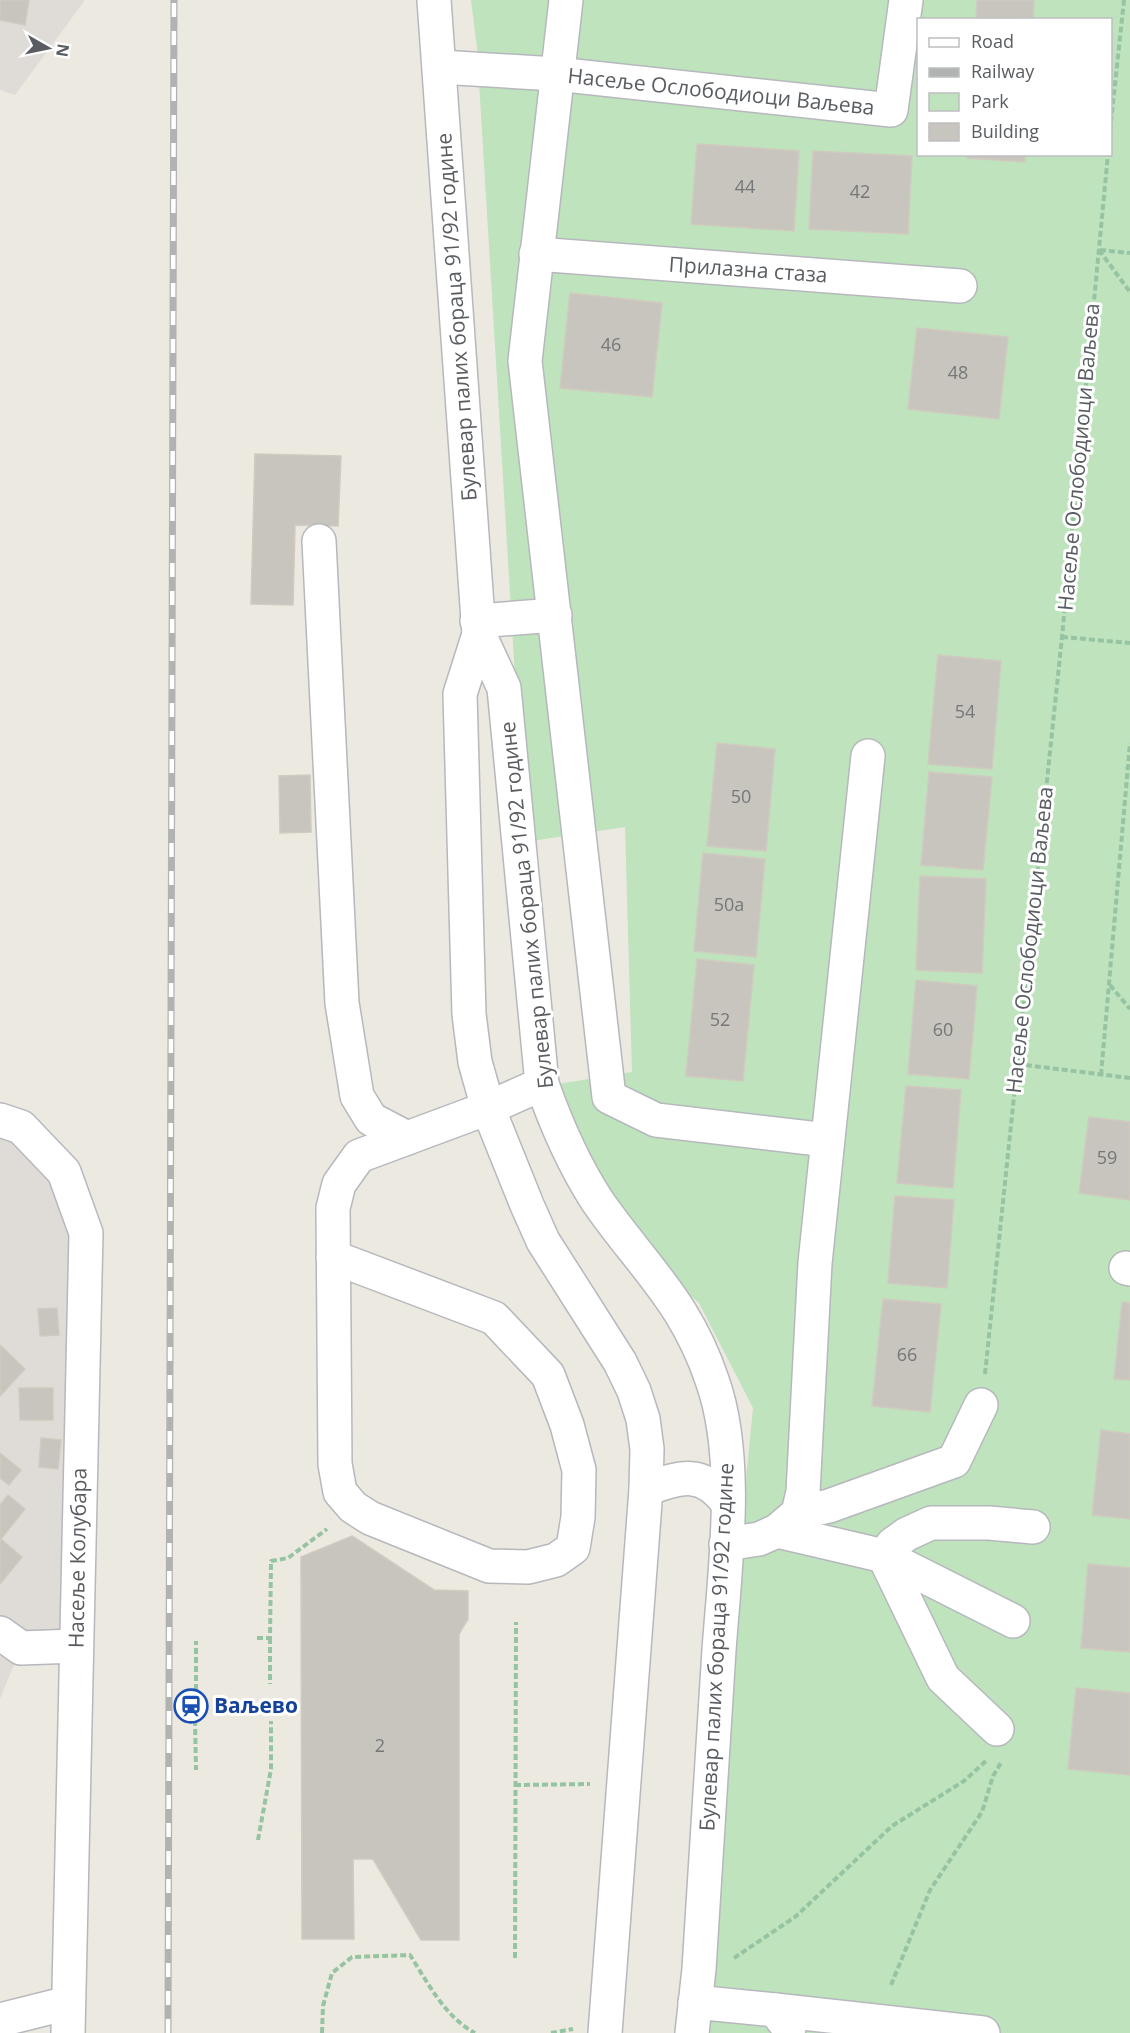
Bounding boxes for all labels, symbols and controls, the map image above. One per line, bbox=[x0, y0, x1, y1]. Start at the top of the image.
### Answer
north arrow bbox=[18, 18, 78, 78]
legend bbox=[917, 18, 1112, 156]
text: Road bbox=[971, 29, 1014, 53]
text: N bbox=[51, 42, 75, 58]
text: Railway bbox=[971, 59, 1035, 83]
street label: Насеље Ослободиоци Ваљева bbox=[566, 61, 876, 121]
text: Park bbox=[971, 89, 1009, 113]
text: Building bbox=[971, 119, 1039, 143]
street label: Булевар палих бораца 91/92 године bbox=[429, 132, 483, 502]
house number: 44 bbox=[735, 174, 755, 198]
house number: 42 bbox=[850, 179, 870, 203]
street label: Прилазна стаза bbox=[668, 249, 828, 289]
street label: Насеље Ослободиоци Ваљева bbox=[1051, 302, 1105, 612]
house number: 46 bbox=[601, 332, 621, 356]
house number: 48 bbox=[948, 360, 968, 384]
house number: 54 bbox=[955, 699, 975, 723]
street label: Булевар палих бораца 91/92 године bbox=[493, 720, 559, 1090]
house number: 50 bbox=[731, 784, 751, 808]
street label: Насеље Ослободиоци Ваљева bbox=[999, 785, 1059, 1095]
house number: 50a bbox=[714, 892, 744, 916]
house number: 52 bbox=[710, 1007, 730, 1031]
house number: 60 bbox=[933, 1017, 953, 1041]
house number: 59 bbox=[1097, 1145, 1117, 1169]
house number: 66 bbox=[897, 1342, 917, 1366]
street label: Булевар палих бораца 91/92 године bbox=[692, 1462, 740, 1832]
street label: Насеље Колубара bbox=[61, 1467, 93, 1648]
station icon: Ваљево bbox=[173, 1688, 209, 1724]
place label: Ваљево bbox=[214, 1691, 298, 1719]
house number: 2 bbox=[375, 1733, 385, 1757]

